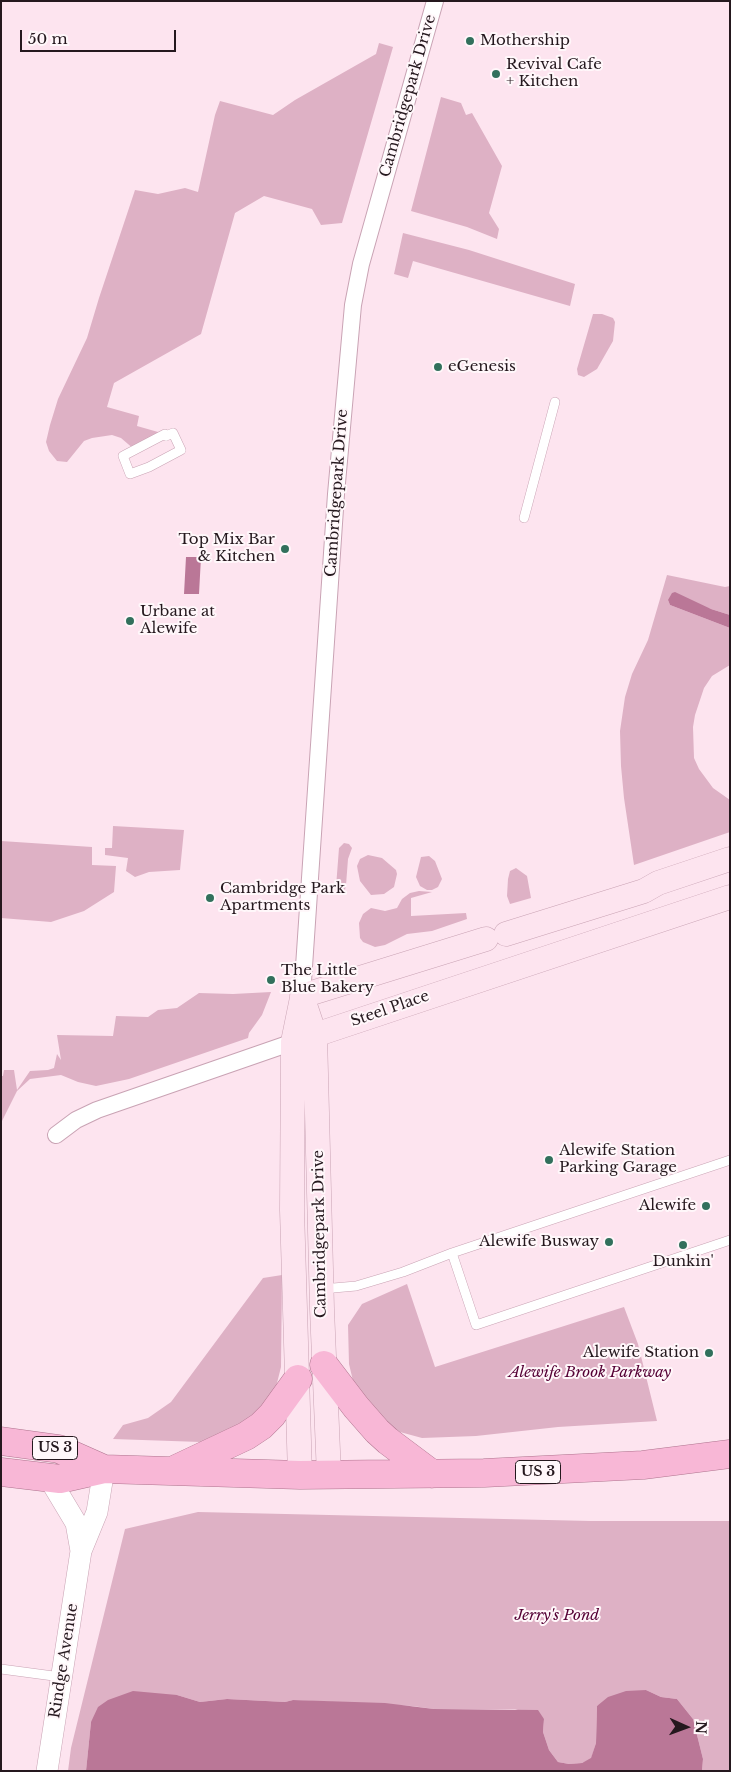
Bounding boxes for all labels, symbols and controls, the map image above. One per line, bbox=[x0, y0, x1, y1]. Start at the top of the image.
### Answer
street label: Cambridgepark Drive bbox=[376, 13, 440, 179]
scale bar bbox=[22, 20, 179, 52]
text: 50 m bbox=[28, 29, 68, 48]
place label: Mothership bbox=[480, 32, 570, 50]
marker: Mothership bbox=[464, 35, 476, 47]
place label: Revival Cafe + Kitchen bbox=[506, 56, 602, 91]
marker: Revival Cafe + Kitchen bbox=[490, 68, 502, 80]
place label: eGenesis bbox=[448, 358, 516, 376]
marker: eGenesis bbox=[432, 361, 444, 373]
street label: Cambridgepark Drive bbox=[322, 408, 352, 578]
place label: Top Mix Bar & Kitchen bbox=[178, 531, 275, 566]
marker: Top Mix Bar & Kitchen bbox=[279, 543, 291, 555]
place label: Urbane at Alewife bbox=[140, 603, 215, 638]
marker: Urbane at Alewife bbox=[124, 615, 136, 627]
place label: Cambridge Park Apartments bbox=[220, 880, 345, 915]
marker: Cambridge Park Apartments bbox=[204, 892, 216, 904]
place label: The Little Blue Bakery bbox=[281, 962, 374, 997]
marker: The Little Blue Bakery bbox=[265, 974, 277, 986]
street label: Steel Place bbox=[348, 987, 432, 1031]
place label: Alewife Station Parking Garage bbox=[559, 1142, 677, 1177]
street label: Cambridgepark Drive bbox=[310, 1150, 330, 1318]
marker: Alewife Station Parking Garage bbox=[543, 1154, 555, 1166]
place label: Alewife bbox=[639, 1197, 696, 1215]
marker: Alewife bbox=[700, 1200, 712, 1212]
place label: Alewife Busway bbox=[479, 1233, 599, 1251]
marker: Alewife Busway bbox=[603, 1236, 615, 1248]
marker: Dunkin' bbox=[677, 1239, 689, 1251]
place label: Dunkin' bbox=[652, 1253, 714, 1271]
place label: Alewife Station bbox=[583, 1344, 699, 1362]
marker: Alewife Station bbox=[703, 1347, 715, 1359]
park label: Alewife Brook Parkway bbox=[509, 1364, 671, 1382]
road number: US 3 bbox=[32, 1436, 78, 1460]
road number: US 3 bbox=[516, 1460, 560, 1484]
street label: Rindge Avenue bbox=[46, 1602, 82, 1720]
park label: Jerry's Pond bbox=[515, 1607, 599, 1625]
north arrow bbox=[661, 1702, 711, 1752]
text: N bbox=[692, 1721, 710, 1734]

